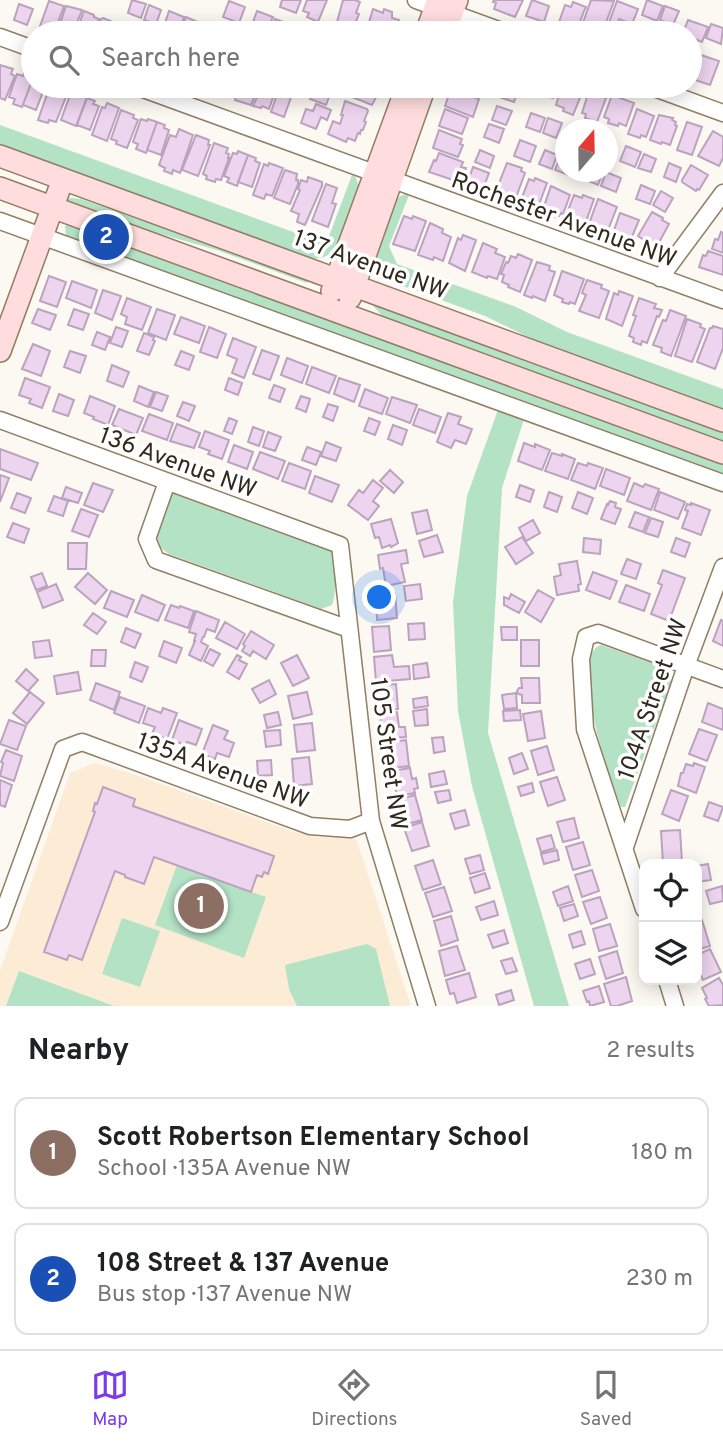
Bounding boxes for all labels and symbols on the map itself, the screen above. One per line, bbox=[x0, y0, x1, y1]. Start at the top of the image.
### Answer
north arrow bbox=[555, 119, 618, 182]
street label: Rochester Avenue NW bbox=[447, 166, 680, 276]
pin: 2 bbox=[83, 211, 129, 263]
street label: 137 Avenue NW bbox=[289, 224, 452, 308]
street label: 136 Avenue NW bbox=[95, 422, 260, 506]
your location bbox=[362, 580, 396, 614]
street label: 104A Street NW bbox=[612, 615, 695, 784]
street label: 105 Street NW bbox=[361, 676, 413, 832]
street label: 135A Avenue NW bbox=[132, 727, 312, 817]
pin: 1 bbox=[178, 880, 224, 932]

